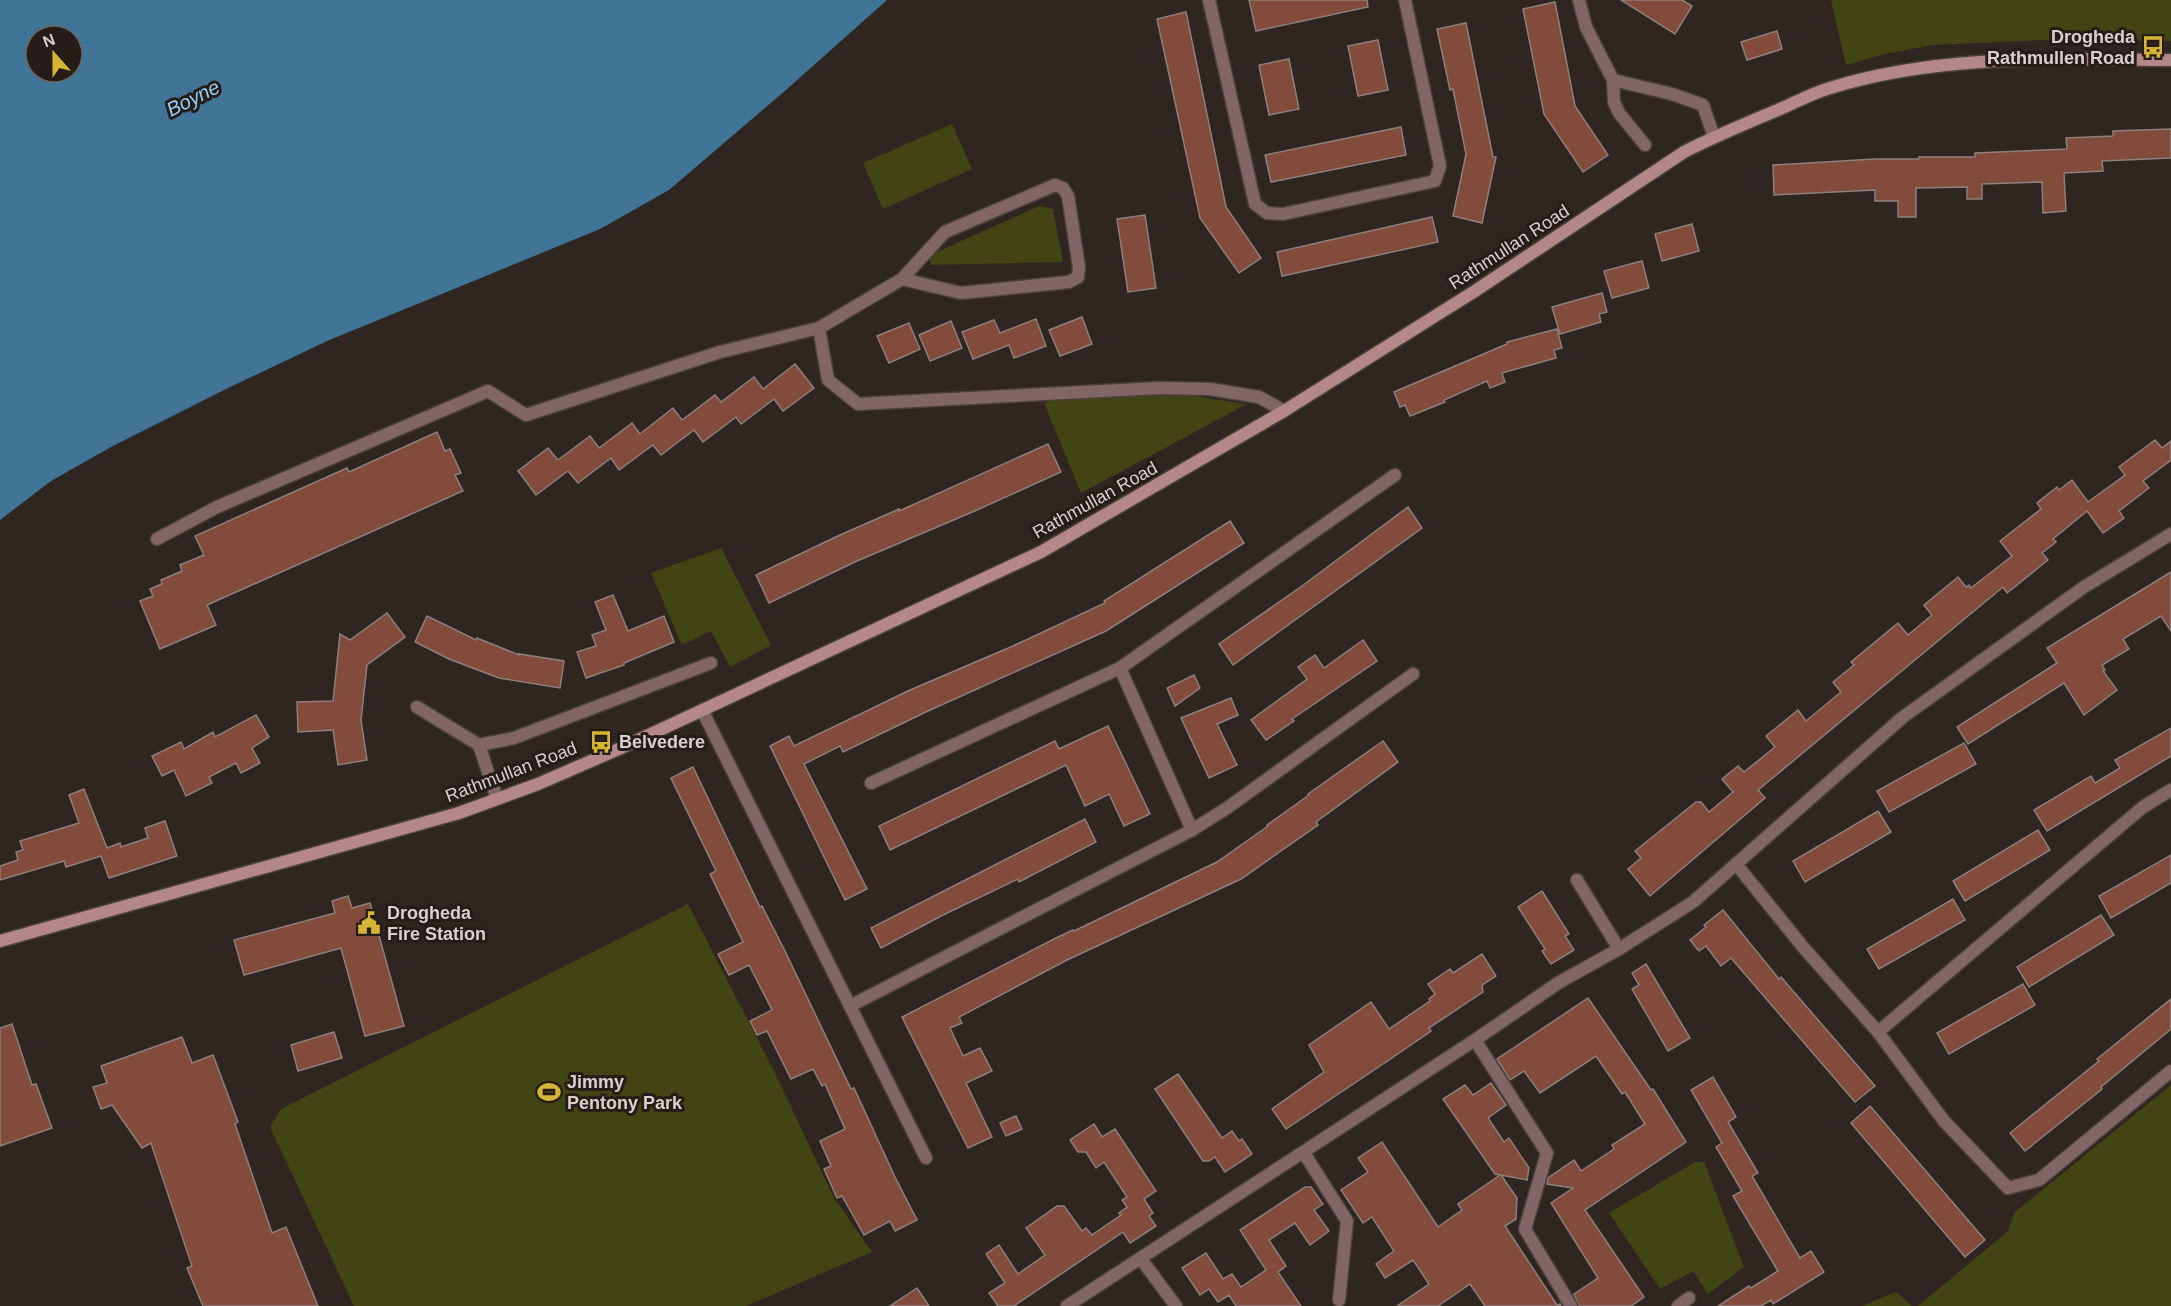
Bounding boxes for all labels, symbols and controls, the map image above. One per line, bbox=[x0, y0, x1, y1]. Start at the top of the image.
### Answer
north arrow bbox=[24, 24, 84, 84]
place label: Drogheda Rathmullen Road bbox=[1987, 27, 2136, 68]
text: N bbox=[40, 30, 57, 50]
bus stop icon: Drogheda Rathmullen Road bbox=[2140, 34, 2166, 60]
water label: Boyne bbox=[163, 75, 223, 121]
street label: Rathmullan Road bbox=[1445, 201, 1573, 293]
street label: Rathmullan Road bbox=[1029, 458, 1161, 542]
bus stop icon: Belvedere bbox=[588, 729, 614, 755]
place label: Belvedere bbox=[619, 732, 705, 752]
street label: Rathmullan Road bbox=[442, 738, 580, 806]
place label: Drogheda Fire Station bbox=[387, 903, 486, 944]
public building icon: Drogheda Fire Station bbox=[356, 910, 382, 936]
place label: Jimmy Pentony Park bbox=[567, 1072, 683, 1113]
sports icon: Jimmy Pentony Park bbox=[536, 1079, 562, 1105]

